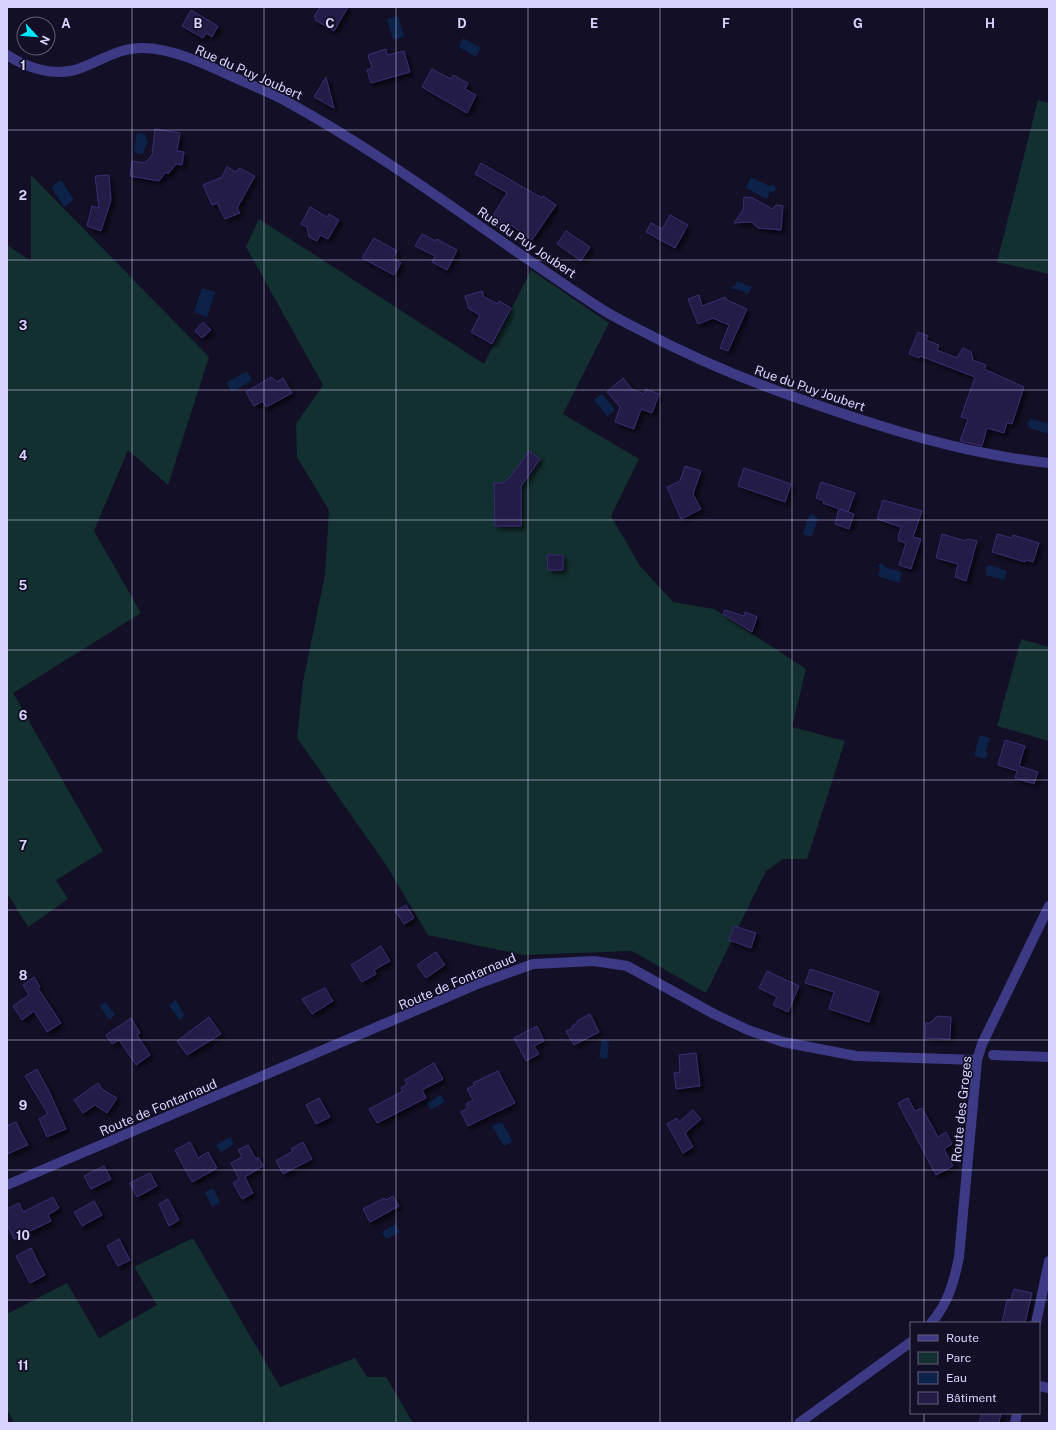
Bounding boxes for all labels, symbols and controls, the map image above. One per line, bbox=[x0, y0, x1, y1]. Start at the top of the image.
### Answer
north arrow bbox=[16, 16, 56, 56]
text: A bbox=[61, 16, 71, 31]
text: B bbox=[194, 16, 203, 31]
text: C bbox=[325, 16, 335, 31]
text: D bbox=[457, 16, 467, 31]
text: E bbox=[590, 16, 598, 31]
text: F bbox=[722, 16, 730, 31]
text: G bbox=[853, 16, 863, 31]
text: H bbox=[985, 16, 995, 31]
text: N bbox=[38, 34, 52, 47]
street label: Rue du Puy Joubert bbox=[193, 42, 305, 103]
text: 1 bbox=[20, 58, 26, 73]
text: 2 bbox=[19, 188, 27, 203]
street label: Rue du Puy Joubert bbox=[474, 204, 579, 281]
text: 3 bbox=[19, 318, 28, 333]
street label: Rue du Puy Joubert bbox=[753, 363, 867, 414]
text: 4 bbox=[19, 448, 28, 463]
text: 5 bbox=[19, 578, 28, 593]
text: 6 bbox=[19, 708, 28, 723]
text: 7 bbox=[19, 838, 27, 853]
street label: Route de Fontarnaud bbox=[396, 950, 518, 1013]
text: 8 bbox=[19, 968, 28, 983]
street label: Route des Groges bbox=[948, 1055, 975, 1163]
street label: Route de Fontarnaud bbox=[97, 1076, 219, 1139]
text: 9 bbox=[19, 1098, 27, 1113]
text: 10 bbox=[16, 1228, 30, 1243]
legend bbox=[910, 1322, 1040, 1414]
text: Route bbox=[946, 1331, 979, 1345]
text: Parc bbox=[946, 1351, 971, 1365]
text: 11 bbox=[17, 1358, 29, 1373]
text: Eau bbox=[946, 1371, 967, 1385]
text: Bâtiment bbox=[946, 1391, 997, 1405]

